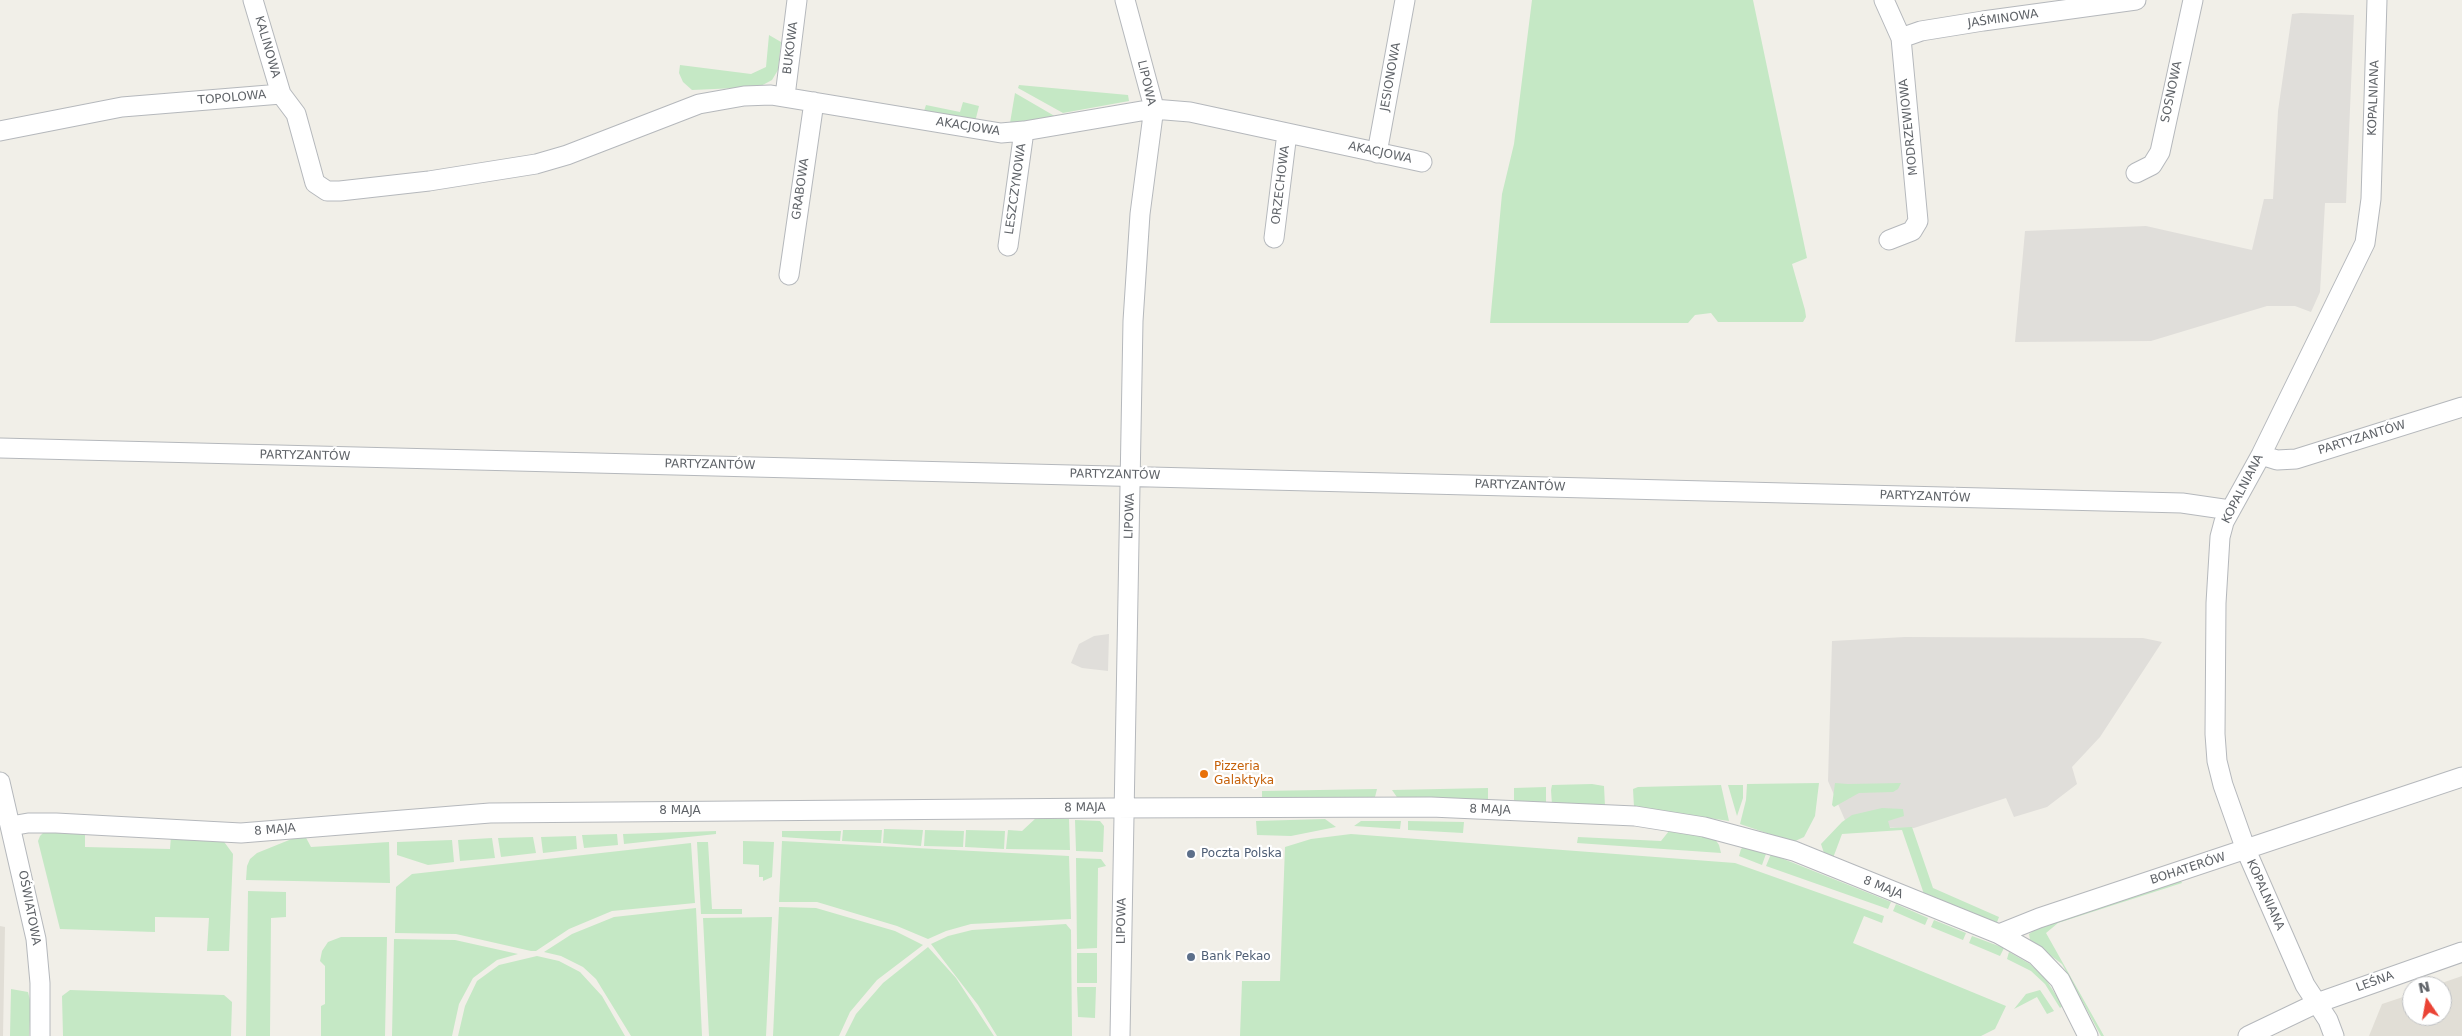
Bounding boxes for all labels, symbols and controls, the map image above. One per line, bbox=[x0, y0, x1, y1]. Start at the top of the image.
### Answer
street label: JAŚMINOWA bbox=[1967, 7, 2039, 31]
street label: KALINOWA bbox=[251, 14, 283, 80]
street label: BUKOWA bbox=[781, 21, 801, 75]
street label: JESIONOWA bbox=[1378, 41, 1404, 113]
street label: LIPOWA bbox=[1134, 59, 1158, 107]
street label: SOSNOWA bbox=[2158, 60, 2186, 124]
street label: KOPALNIANA bbox=[2365, 60, 2383, 136]
street label: MODRZEWIOWA bbox=[1897, 78, 1921, 176]
street label: TOPOLOWA bbox=[197, 88, 267, 108]
street label: AKACJOWA bbox=[935, 115, 1001, 139]
street label: AKACJOWA bbox=[1347, 139, 1413, 167]
street label: LESZCZYNOWA bbox=[1002, 143, 1030, 235]
street label: ORZECHOWA bbox=[1269, 144, 1293, 226]
street label: GRABOWA bbox=[790, 157, 812, 221]
street label: PARTYZANTÓW bbox=[2316, 418, 2408, 458]
street label: PARTYZANTÓW bbox=[259, 448, 351, 464]
street label: KOPALNIANA bbox=[2219, 452, 2267, 526]
street label: PARTYZANTÓW bbox=[664, 457, 756, 473]
street label: PARTYZANTÓW bbox=[1069, 467, 1161, 483]
street label: PARTYZANTÓW bbox=[1474, 477, 1566, 495]
street label: PARTYZANTÓW bbox=[1879, 488, 1971, 506]
street label: LIPOWA bbox=[1122, 493, 1138, 539]
place label: Pizzeria Galaktyka bbox=[1214, 760, 1274, 788]
marker: Pizzeria Galaktyka bbox=[1198, 768, 1210, 780]
street label: 8 MAJA bbox=[1064, 800, 1106, 816]
street label: 8 MAJA bbox=[1469, 802, 1511, 818]
street label: 8 MAJA bbox=[659, 804, 701, 818]
street label: 8 MAJA bbox=[254, 821, 296, 839]
place label: Poczta Polska bbox=[1201, 847, 1282, 861]
marker: Poczta Polska bbox=[1185, 848, 1197, 860]
street label: BOHATERÓW bbox=[2149, 850, 2227, 888]
street label: KOPALNIANA bbox=[2243, 857, 2287, 933]
street label: OŚWIATOWA bbox=[15, 869, 43, 947]
street label: 8 MAJA bbox=[1861, 874, 1905, 902]
street label: LIPOWA bbox=[1114, 898, 1130, 944]
place label: Bank Pekao bbox=[1201, 950, 1271, 964]
marker: Bank Pekao bbox=[1185, 951, 1197, 963]
street label: LEŚNA bbox=[2354, 969, 2396, 995]
north arrow bbox=[2402, 976, 2452, 1026]
text: N bbox=[2417, 978, 2431, 996]

